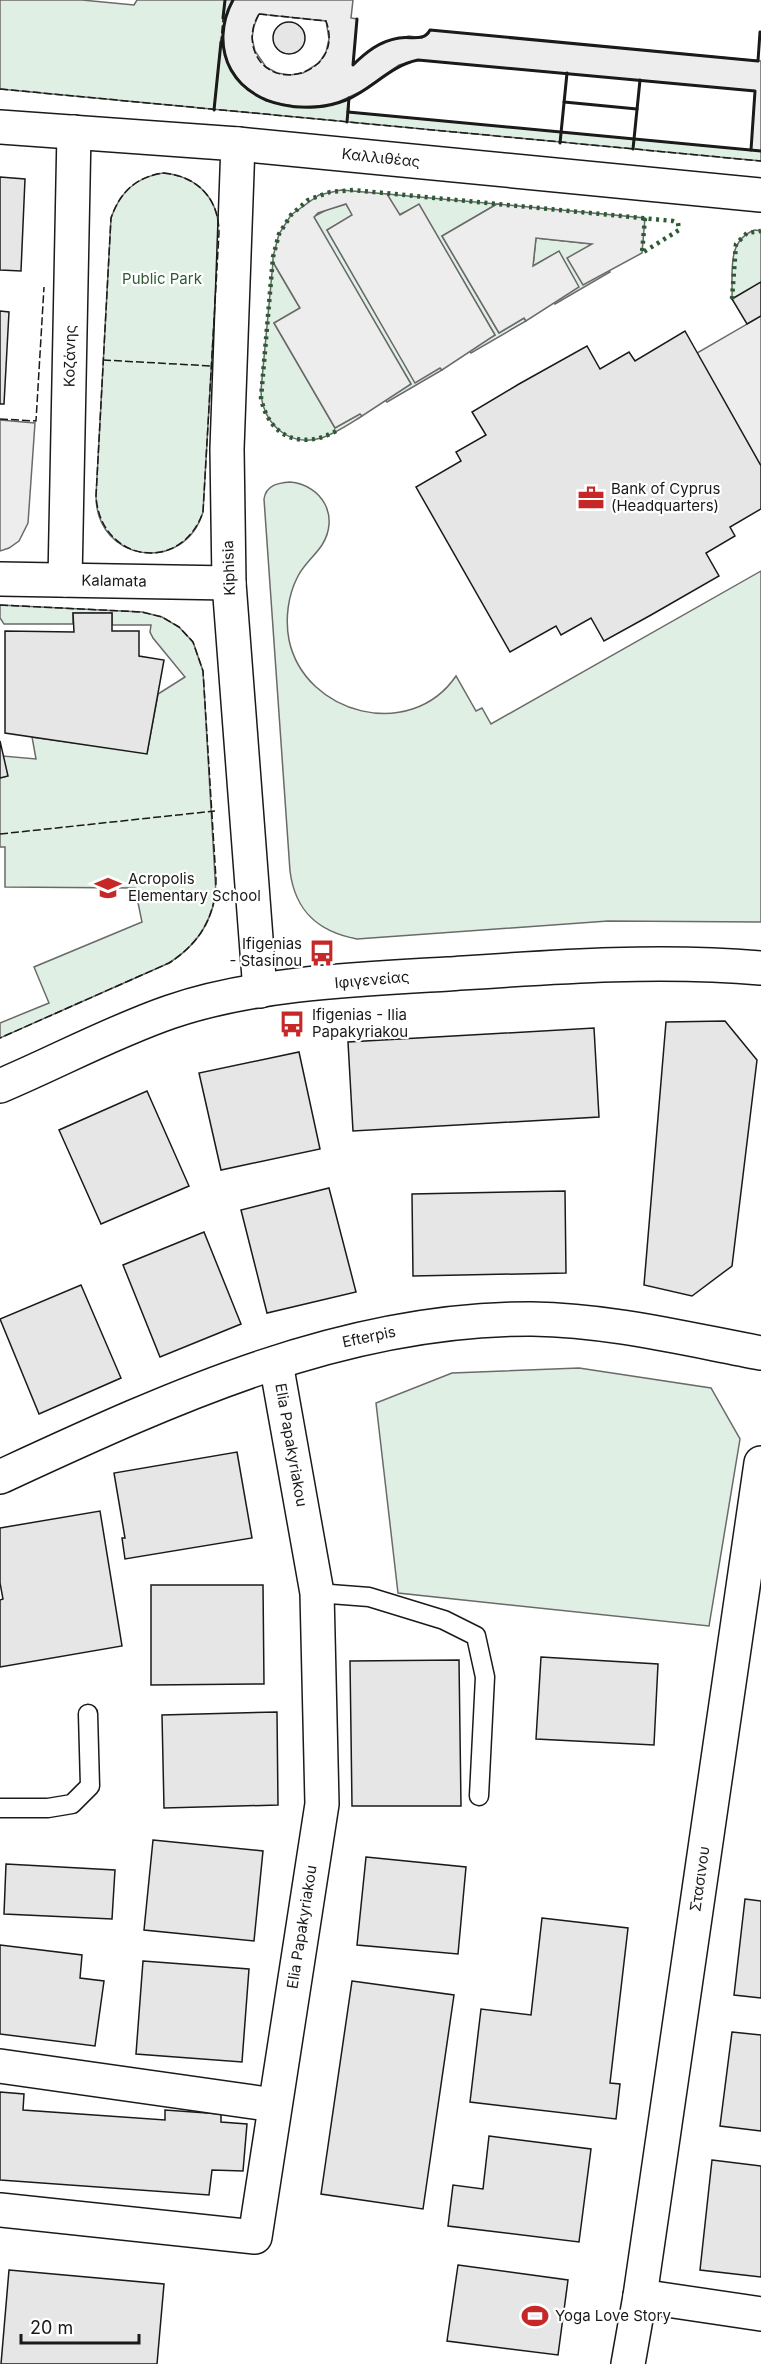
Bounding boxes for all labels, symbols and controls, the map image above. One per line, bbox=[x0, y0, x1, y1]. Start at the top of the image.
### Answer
street label: Καλλιθέας bbox=[341, 144, 421, 171]
park label: Public Park bbox=[122, 269, 203, 288]
street label: Κοζάνης bbox=[59, 325, 80, 387]
place label: Bank of Cyprus (Headquarters) bbox=[611, 479, 720, 515]
office icon: Bank of Cyprus (Headquarters) bbox=[576, 483, 606, 513]
street label: Kiphisia bbox=[218, 540, 239, 596]
street label: Kalamata bbox=[81, 570, 147, 591]
place label: Acropolis Elementary School bbox=[128, 869, 261, 905]
school or university icon: Acropolis Elementary School bbox=[93, 873, 123, 903]
place label: Ifigenias - Stasinou bbox=[230, 934, 302, 970]
bus stop icon: Ifigenias - Stasinou bbox=[307, 938, 337, 968]
street label: Ιφιγενείας bbox=[334, 967, 410, 992]
place label: Ifigenias - Ilia Papakyriakou bbox=[312, 1005, 408, 1041]
bus stop icon: Ifigenias - Ilia Papakyriakou bbox=[277, 1009, 307, 1039]
street label: Efterpis bbox=[340, 1322, 397, 1351]
street label: Elia Papakyriakou bbox=[271, 1382, 312, 1508]
street label: Στασινου bbox=[686, 1845, 713, 1913]
street label: Elia Papakyriakou bbox=[282, 1864, 321, 1990]
sports icon: Yoga Love Story bbox=[520, 2301, 550, 2331]
place label: Yoga Love Story bbox=[555, 2306, 671, 2325]
scale bar bbox=[21, 2307, 140, 2345]
text: 20 m bbox=[30, 2317, 73, 2338]

